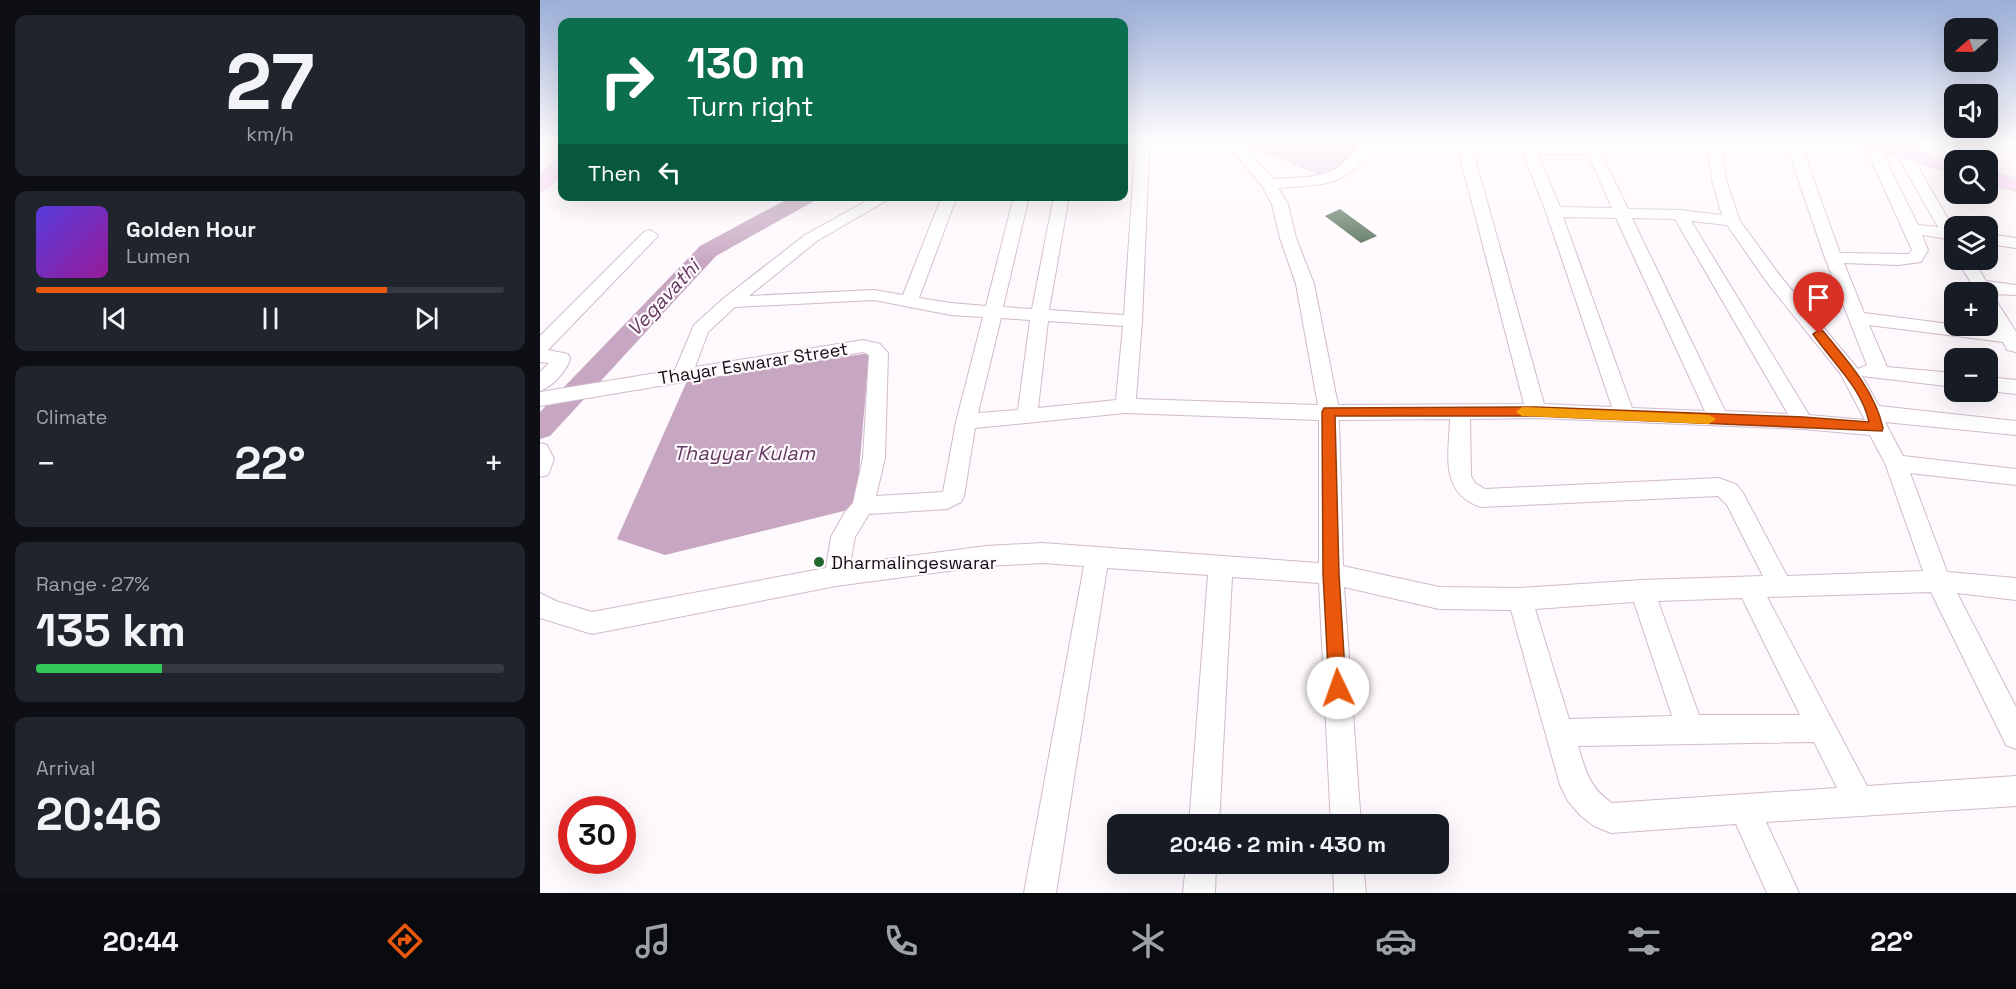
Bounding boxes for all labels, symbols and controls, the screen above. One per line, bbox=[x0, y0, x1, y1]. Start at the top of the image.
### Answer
north arrow bbox=[1944, 18, 1998, 72]
map controls bbox=[1944, 18, 1998, 402]
text: 27 bbox=[226, 32, 314, 132]
text: 130 m bbox=[687, 37, 805, 90]
icon: right bbox=[588, 42, 666, 120]
button: sound bbox=[1944, 84, 1998, 138]
text: Turn right bbox=[687, 89, 814, 124]
text: km/h bbox=[246, 121, 294, 147]
button: search bbox=[1944, 150, 1998, 204]
icon: left bbox=[653, 156, 686, 189]
text: Then bbox=[588, 159, 641, 187]
text: Golden Hour bbox=[126, 215, 256, 243]
button: layers bbox=[1944, 216, 1998, 270]
text: Lumen bbox=[126, 243, 190, 269]
water label: Vegavathi bbox=[621, 253, 706, 342]
pin bbox=[1793, 272, 1844, 334]
icon: arrive bbox=[1802, 281, 1835, 314]
button: + bbox=[1944, 282, 1998, 336]
icon: previous bbox=[98, 302, 131, 335]
icon: pause bbox=[254, 302, 287, 335]
icon: next bbox=[410, 302, 443, 335]
street label: Thayar Eswarar Street bbox=[656, 337, 850, 389]
button: − bbox=[1944, 348, 1998, 402]
text: Climate bbox=[36, 404, 107, 430]
text: 22° bbox=[234, 435, 306, 492]
water label: Thayyar Kulam bbox=[673, 440, 816, 466]
text: − bbox=[36, 443, 56, 485]
text: + bbox=[484, 443, 504, 485]
place label: Dharmalingeswarar bbox=[831, 551, 997, 574]
marker: Dharmalingeswarar bbox=[812, 555, 826, 569]
text: Range · 27% bbox=[36, 571, 150, 597]
text: 135 km bbox=[36, 602, 186, 659]
position arrow bbox=[1306, 656, 1370, 720]
text: Arrival bbox=[36, 755, 95, 781]
text: 20:46 bbox=[36, 786, 162, 843]
speed limit sign: 30 bbox=[558, 796, 636, 874]
text: 20:46 · 2 min · 430 m bbox=[1170, 830, 1386, 858]
icon: directions bbox=[384, 920, 426, 962]
icon: music bbox=[632, 920, 674, 962]
icon: phone bbox=[880, 920, 922, 962]
icon: climate bbox=[1127, 920, 1169, 962]
icon: car bbox=[1375, 920, 1417, 962]
icon: filters bbox=[1623, 920, 1665, 962]
text: 20:44 bbox=[103, 924, 179, 959]
text: 22° bbox=[1870, 924, 1913, 959]

